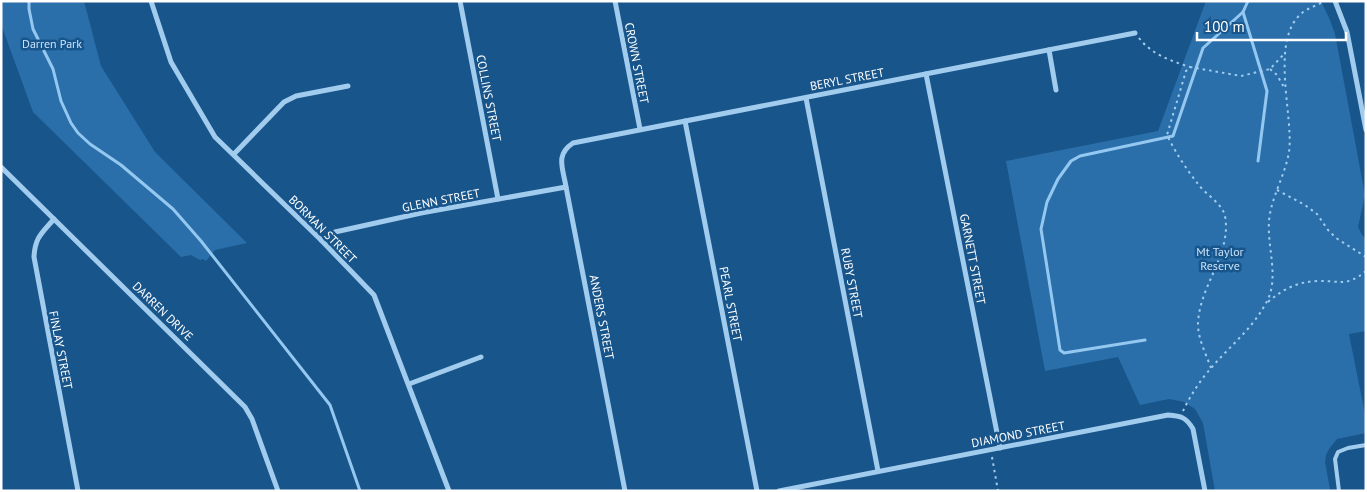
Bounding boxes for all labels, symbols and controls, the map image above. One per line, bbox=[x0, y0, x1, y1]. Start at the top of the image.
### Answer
scale bar bbox=[1197, 10, 1346, 42]
text: 100 m bbox=[1204, 17, 1245, 36]
street label: CROWN STREET bbox=[622, 21, 652, 105]
park label: Darren Park bbox=[22, 36, 82, 51]
street label: COLLINS STREET bbox=[473, 53, 505, 143]
street label: BERYL STREET bbox=[809, 64, 886, 94]
street label: GLENN STREET bbox=[401, 185, 482, 215]
street label: BORMAN STREET bbox=[286, 192, 360, 266]
street label: GARNETT STREET bbox=[957, 212, 989, 306]
park label: Mt Taylor Reserve bbox=[1196, 244, 1244, 273]
street label: RUBY STREET bbox=[838, 247, 866, 320]
street label: PEARL STREET bbox=[716, 265, 746, 343]
street label: ANDERS STREET bbox=[586, 273, 618, 361]
street label: DARREN DRIVE bbox=[130, 278, 196, 344]
street label: FINLAY STREET bbox=[46, 310, 76, 391]
street label: DIAMOND STREET bbox=[970, 418, 1066, 450]

